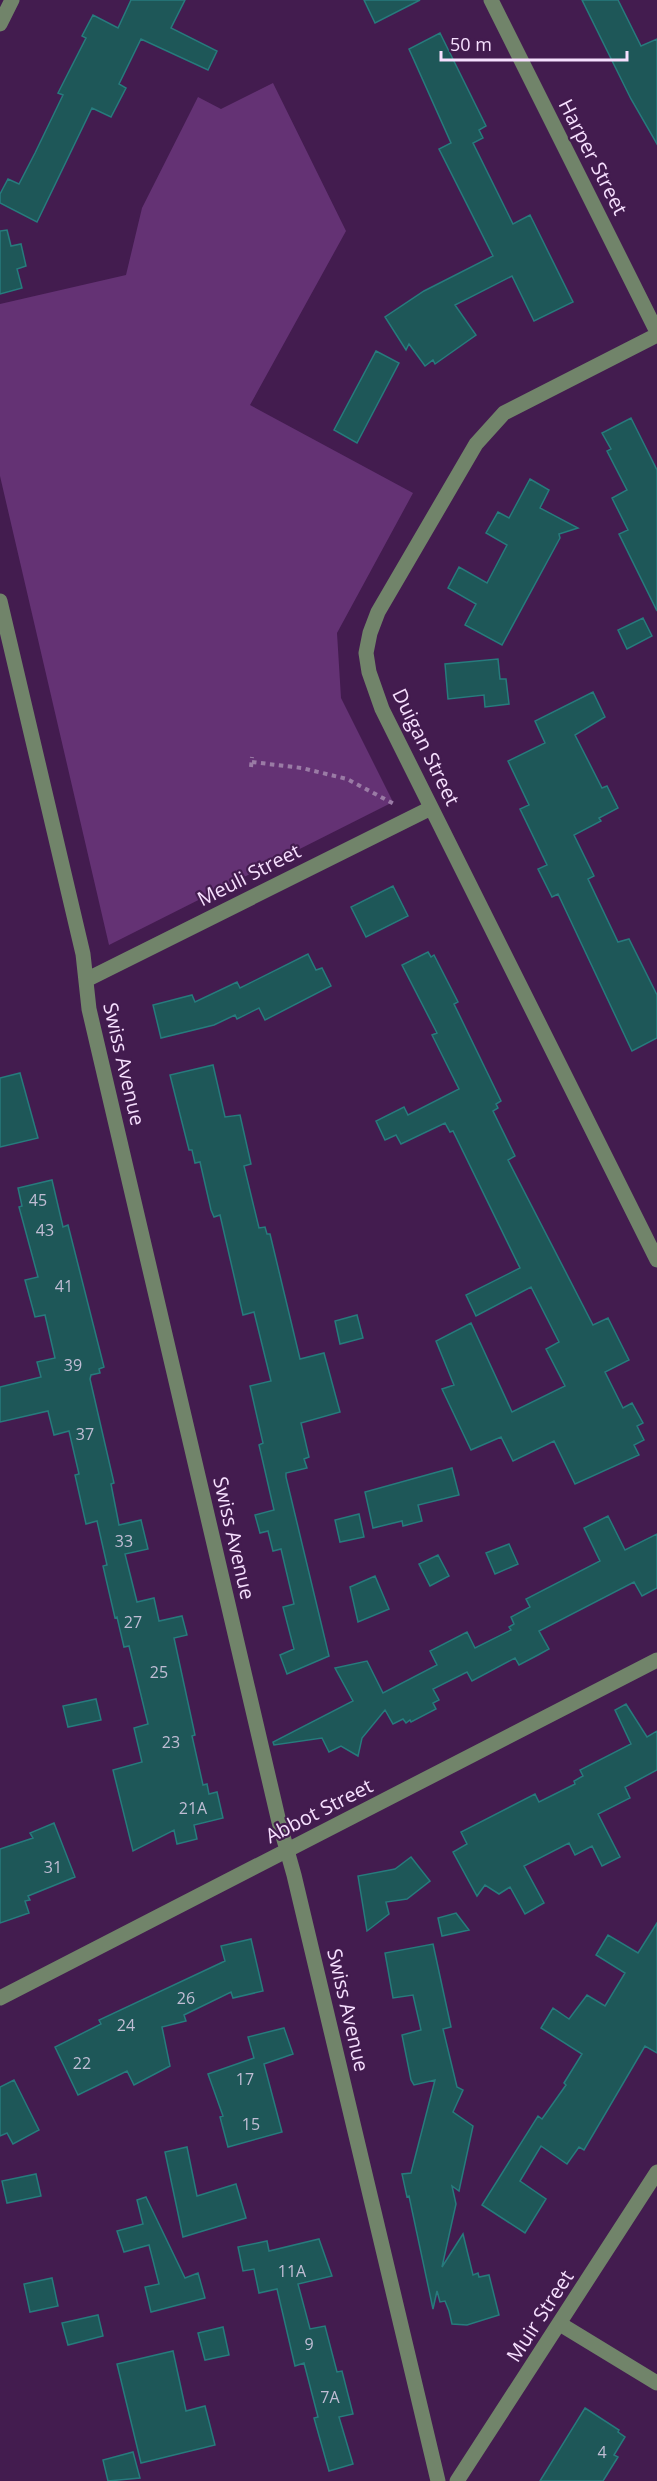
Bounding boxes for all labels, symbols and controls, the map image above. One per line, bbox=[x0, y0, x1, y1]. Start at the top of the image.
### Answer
scale bar bbox=[441, 24, 627, 62]
text: 50 m bbox=[450, 32, 492, 56]
street label: Harper Street bbox=[553, 94, 634, 219]
street label: Duigan Street bbox=[386, 684, 466, 810]
street label: Meuli Street bbox=[192, 837, 305, 912]
street label: Swiss Avenue bbox=[97, 1000, 152, 1128]
house number: 45 bbox=[29, 1189, 47, 1211]
house number: 43 bbox=[36, 1219, 54, 1241]
house number: 41 bbox=[55, 1275, 73, 1297]
house number: 39 bbox=[64, 1354, 82, 1376]
house number: 37 bbox=[76, 1423, 94, 1445]
street label: Swiss Avenue bbox=[207, 1474, 262, 1602]
house number: 33 bbox=[115, 1530, 133, 1552]
house number: 27 bbox=[124, 1611, 142, 1633]
house number: 25 bbox=[150, 1661, 168, 1683]
house number: 23 bbox=[162, 1731, 180, 1753]
street label: Abbot Street bbox=[260, 1772, 377, 1849]
house number: 21A bbox=[179, 1797, 208, 1819]
house number: 31 bbox=[44, 1856, 62, 1878]
street label: Swiss Avenue bbox=[321, 1946, 376, 2074]
house number: 26 bbox=[177, 1987, 195, 2009]
house number: 24 bbox=[117, 2014, 135, 2036]
house number: 22 bbox=[73, 2052, 91, 2074]
house number: 17 bbox=[236, 2068, 254, 2090]
house number: 15 bbox=[242, 2113, 260, 2135]
house number: 11A bbox=[278, 2260, 307, 2282]
street label: Muir Street bbox=[500, 2265, 579, 2367]
house number: 9 bbox=[304, 2333, 314, 2355]
house number: 7A bbox=[320, 2386, 341, 2408]
house number: 4 bbox=[597, 2441, 607, 2463]

